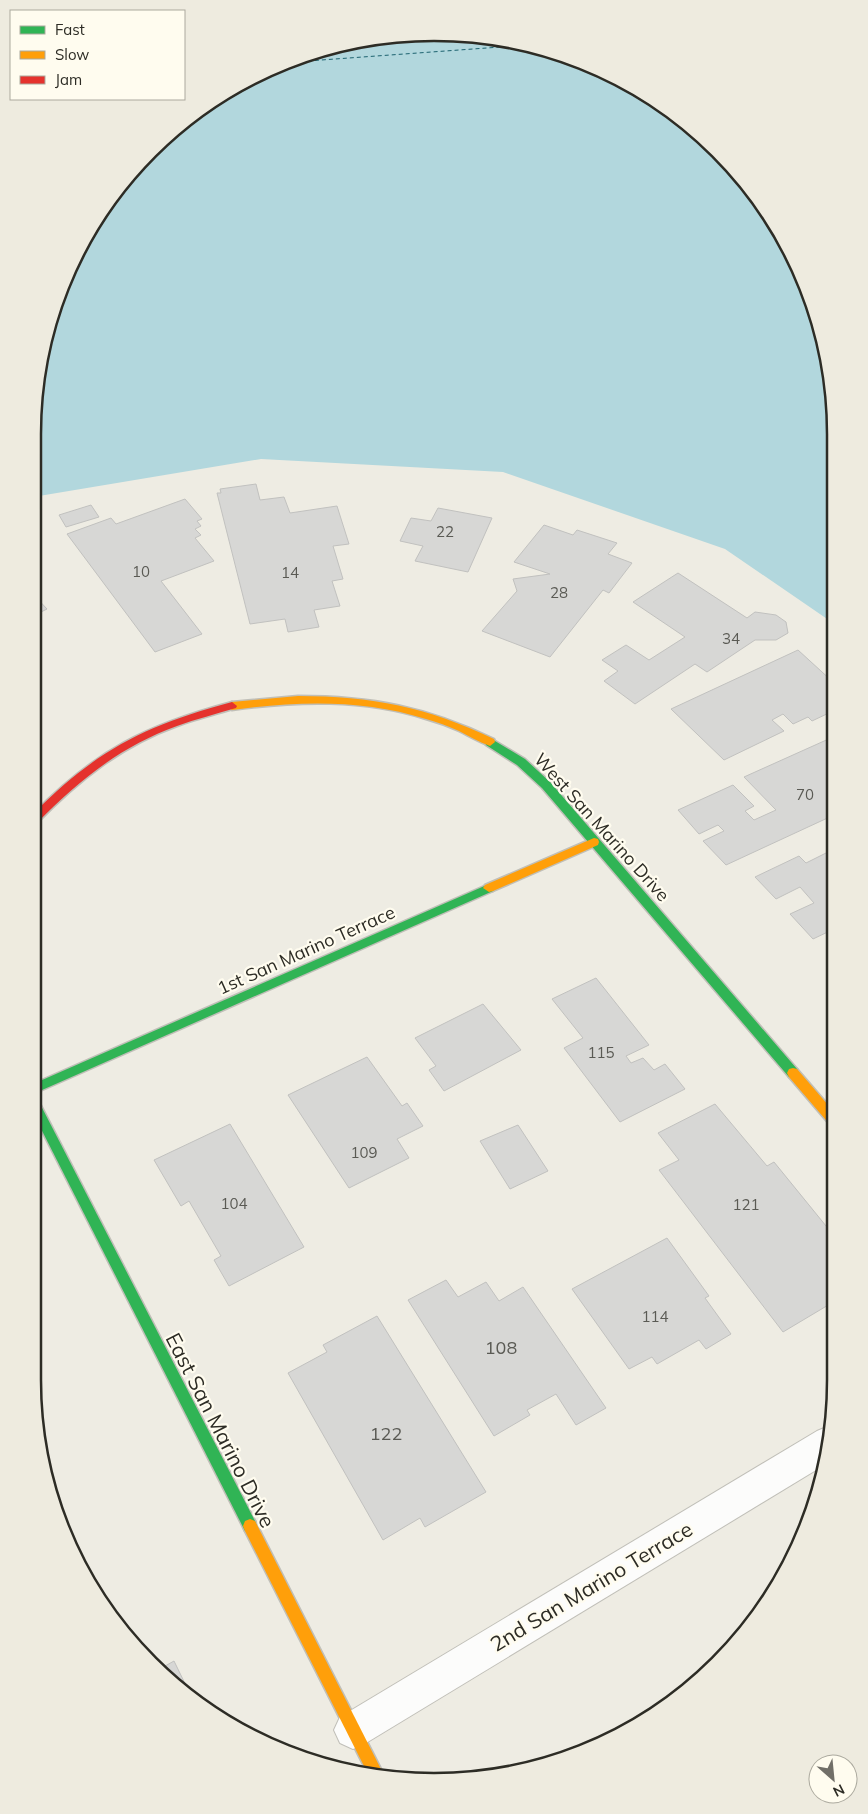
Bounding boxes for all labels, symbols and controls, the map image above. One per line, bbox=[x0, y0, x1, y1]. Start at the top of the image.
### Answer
legend bbox=[10, 10, 185, 100]
text: Fast bbox=[55, 20, 85, 39]
text: Slow bbox=[55, 45, 89, 64]
text: Jam bbox=[55, 70, 82, 89]
house number: 22 bbox=[436, 522, 454, 541]
house number: 10 bbox=[132, 562, 150, 581]
house number: 14 bbox=[281, 563, 299, 582]
house number: 28 bbox=[550, 583, 568, 602]
house number: 34 bbox=[722, 629, 740, 648]
street label: West San Marino Drive bbox=[529, 748, 675, 906]
house number: 70 bbox=[796, 785, 814, 804]
street label: 1st San Marino Terrace bbox=[214, 900, 398, 1000]
house number: 115 bbox=[587, 1043, 615, 1062]
house number: 109 bbox=[350, 1143, 378, 1162]
house number: 104 bbox=[220, 1194, 248, 1213]
house number: 121 bbox=[732, 1195, 760, 1214]
house number: 114 bbox=[641, 1307, 669, 1326]
street label: East San Marino Drive bbox=[161, 1328, 281, 1532]
house number: 108 bbox=[485, 1336, 517, 1359]
house number: 122 bbox=[370, 1422, 402, 1445]
street label: 2nd San Marino Terrace bbox=[485, 1515, 697, 1657]
north arrow bbox=[808, 1754, 858, 1804]
text: N bbox=[830, 1780, 848, 1801]

